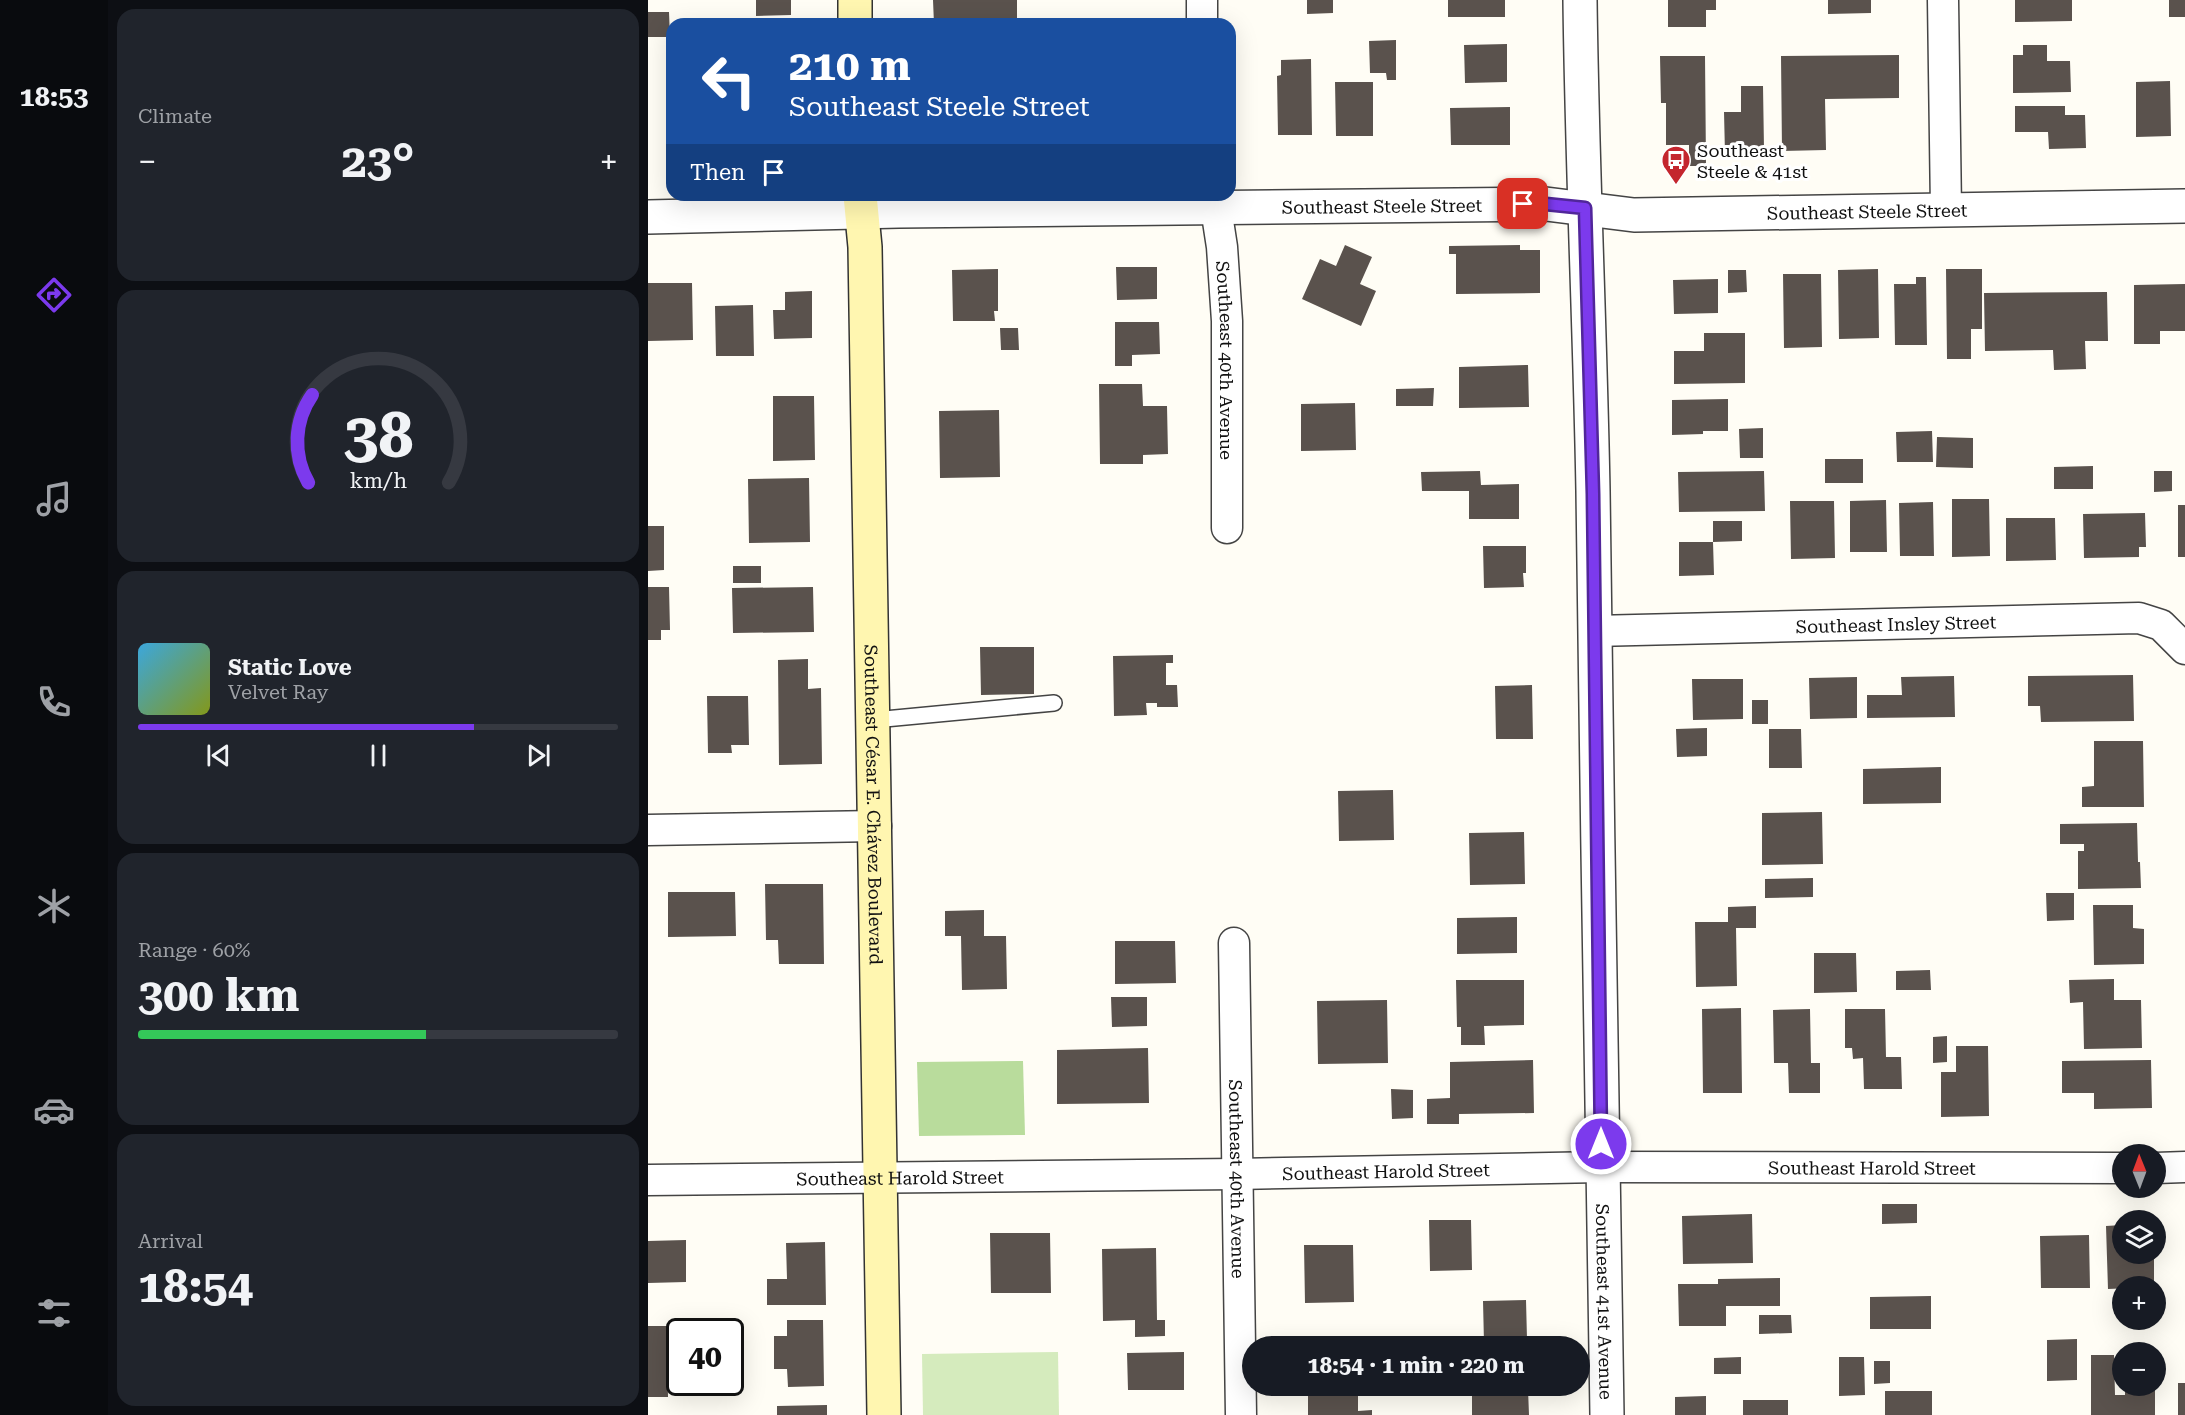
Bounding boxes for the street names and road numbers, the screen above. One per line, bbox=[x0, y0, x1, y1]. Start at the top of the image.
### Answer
street label: Southeast Steele Street bbox=[1282, 194, 1483, 217]
street label: Southeast Steele Street bbox=[1767, 199, 1968, 223]
street label: Southeast 40th Avenue bbox=[1212, 260, 1238, 460]
street label: Southeast Insley Street bbox=[1795, 611, 1997, 637]
street label: Southeast César E. Chávez Boulevard bbox=[861, 644, 887, 966]
street label: Southeast 40th Avenue bbox=[1226, 1079, 1249, 1279]
street label: Southeast Harold Street bbox=[1768, 1157, 1976, 1178]
street label: Southeast Harold Street bbox=[1282, 1159, 1490, 1184]
street label: Southeast Harold Street bbox=[796, 1166, 1004, 1189]
street label: Southeast 41st Avenue bbox=[1592, 1204, 1617, 1400]

